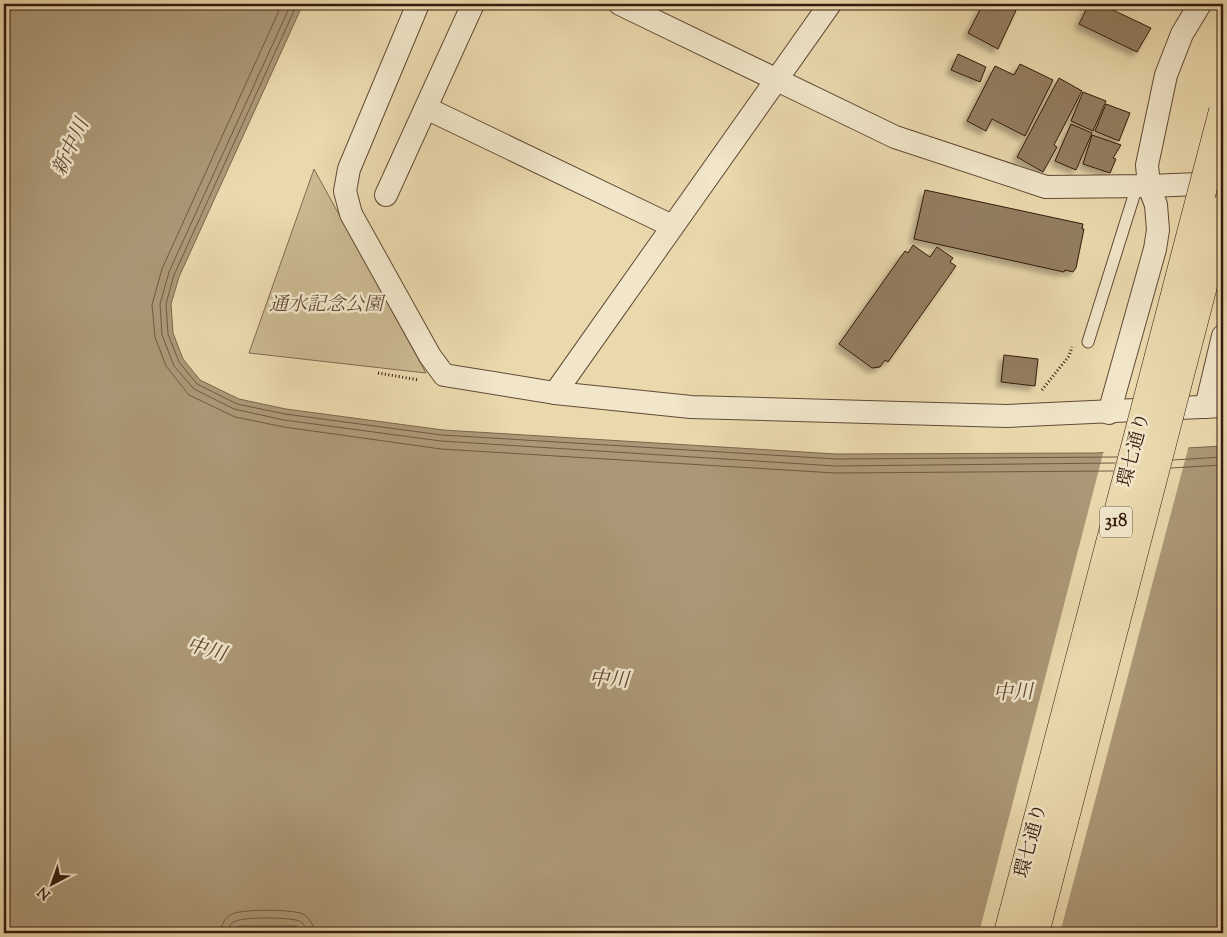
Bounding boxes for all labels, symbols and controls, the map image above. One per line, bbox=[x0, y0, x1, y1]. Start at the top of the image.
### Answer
water label: 新中川 bbox=[46, 113, 99, 181]
park label: 通水記念公園 bbox=[269, 292, 386, 319]
street label: 環七通り bbox=[1112, 410, 1158, 490]
road number: 318 bbox=[1100, 507, 1132, 538]
water label: 中川 bbox=[183, 632, 231, 671]
water label: 中川 bbox=[588, 665, 632, 697]
water label: 中川 bbox=[993, 679, 1035, 709]
street label: 環七通り bbox=[1009, 801, 1055, 881]
north arrow bbox=[28, 860, 78, 910]
text: N bbox=[34, 881, 56, 904]

